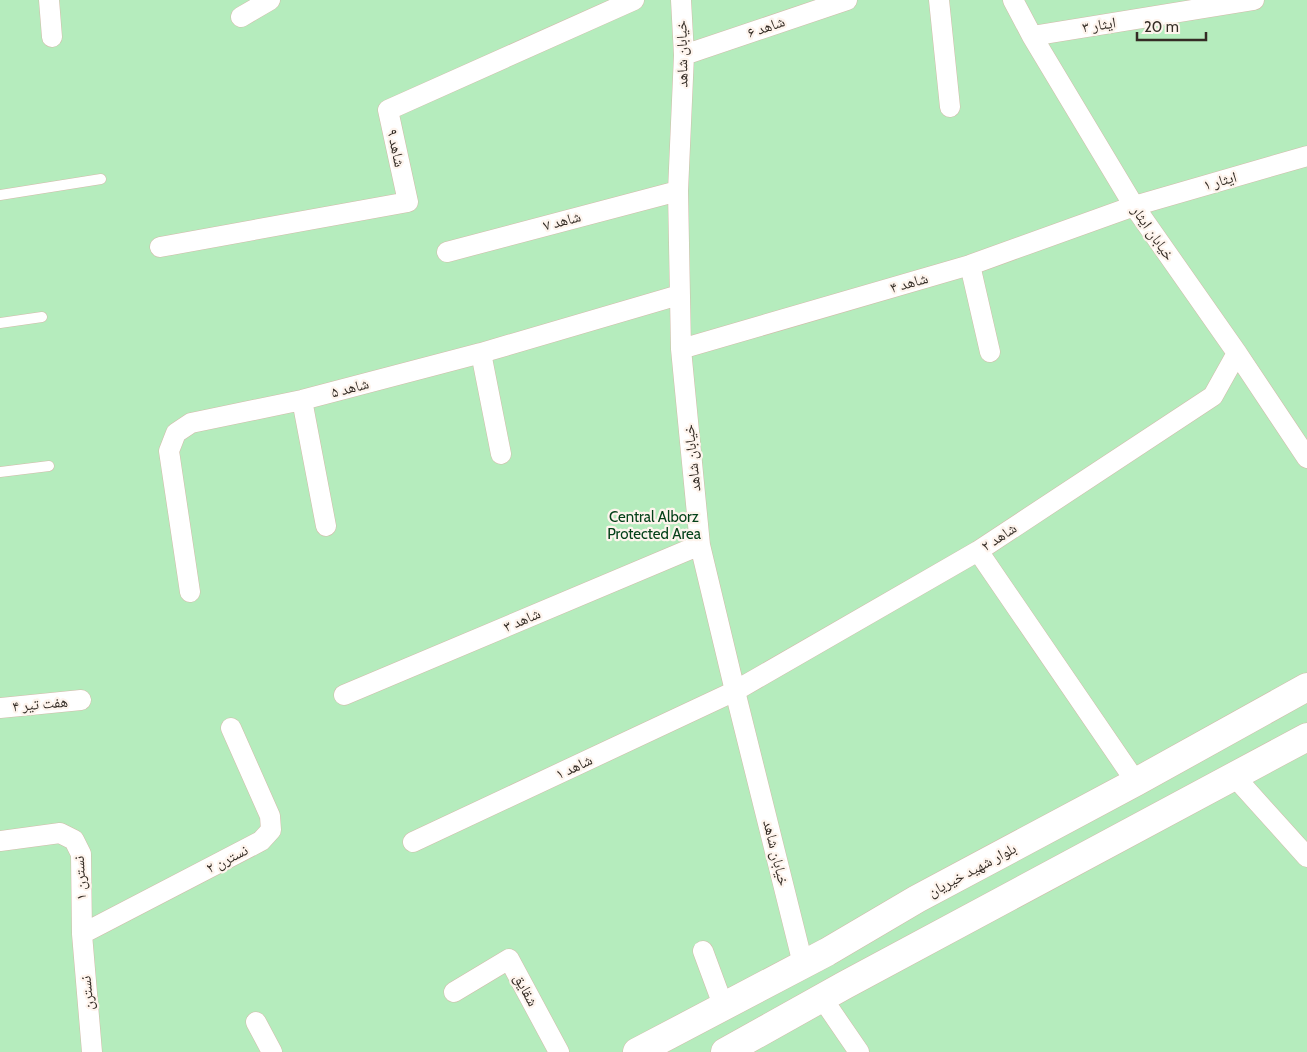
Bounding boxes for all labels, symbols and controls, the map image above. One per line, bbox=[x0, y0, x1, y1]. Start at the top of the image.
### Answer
scale bar bbox=[1137, 10, 1206, 42]
street label: شاهد ۶ bbox=[745, 12, 787, 42]
street label: ایثار ۳ bbox=[1081, 13, 1117, 37]
text: 20 m bbox=[1144, 18, 1179, 36]
street label: خیابان شاهد bbox=[672, 20, 693, 88]
street label: شاهد ۹ bbox=[383, 127, 409, 169]
street label: ایثار ۱ bbox=[1201, 168, 1239, 194]
street label: خیابان ایثار bbox=[1126, 201, 1179, 265]
street label: شاهد ۷ bbox=[541, 207, 583, 235]
street label: شاهد ۴ bbox=[888, 269, 930, 297]
street label: شاهد ۵ bbox=[329, 374, 371, 402]
street label: خیابان شاهد bbox=[679, 423, 705, 492]
park label: Central Alborz Protected Area bbox=[607, 508, 702, 543]
street label: شاهد ۲ bbox=[978, 519, 1020, 555]
street label: شاهد ۳ bbox=[501, 604, 543, 636]
street label: هفت تیر ۴ bbox=[11, 693, 69, 715]
street label: شاهد ۱ bbox=[553, 751, 595, 783]
street label: خیابان شاهد bbox=[758, 818, 793, 888]
street label: بلوار شهید خیریان bbox=[925, 839, 1020, 902]
street label: نسترن ۲ bbox=[203, 841, 251, 878]
street label: نسترن ۱ bbox=[70, 855, 91, 901]
street label: شقایق bbox=[509, 971, 542, 1010]
street label: نسترن bbox=[77, 975, 98, 1011]

